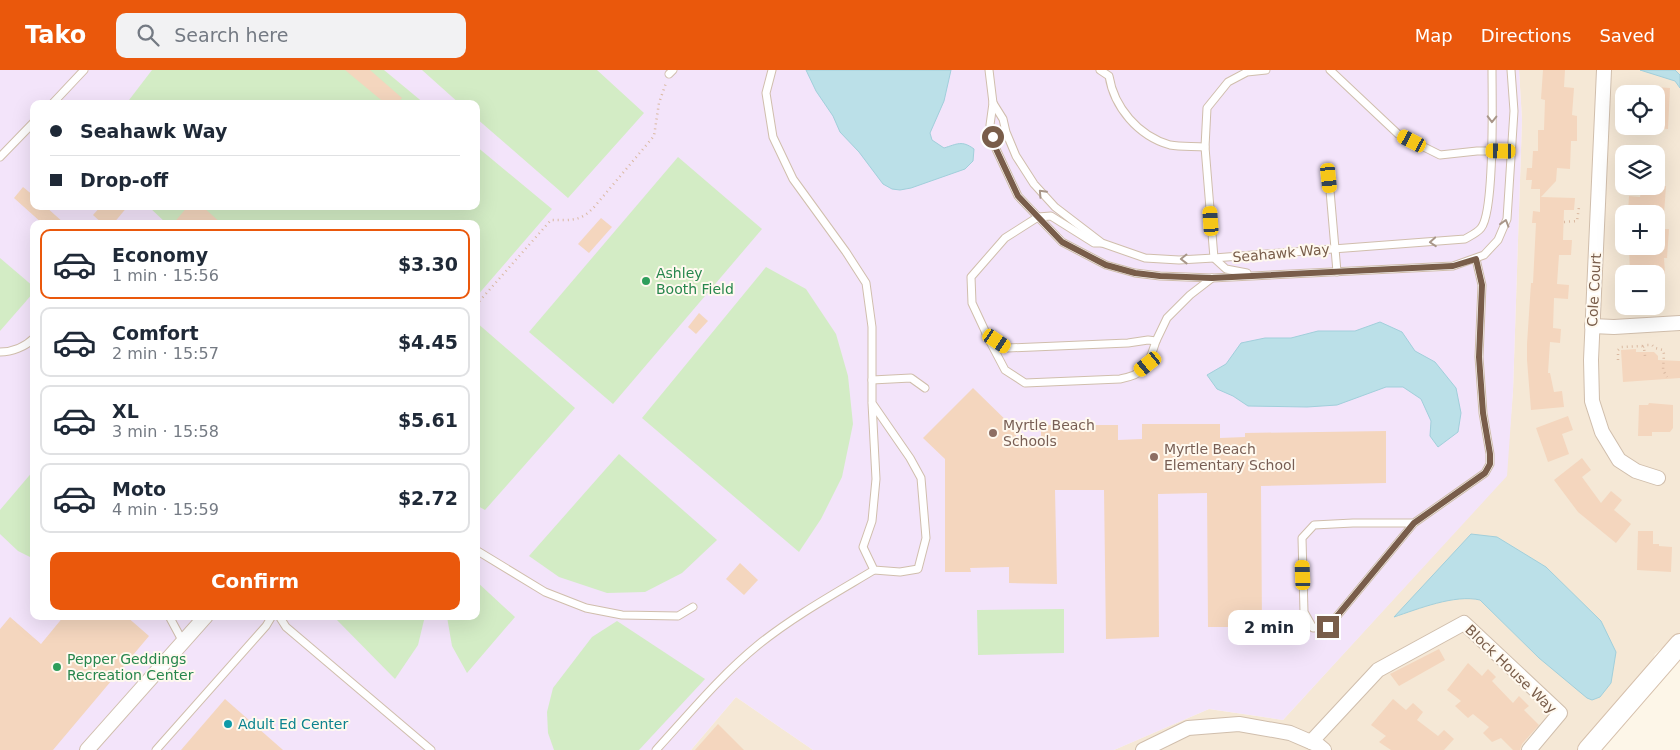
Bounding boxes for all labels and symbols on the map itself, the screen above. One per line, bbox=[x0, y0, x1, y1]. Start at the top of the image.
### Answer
one-way arrow bbox=[1486, 115, 1497, 123]
route start bbox=[982, 126, 1004, 148]
car bbox=[1395, 128, 1428, 154]
car bbox=[1485, 143, 1516, 159]
car bbox=[1319, 162, 1338, 194]
one-way arrow bbox=[1039, 189, 1048, 198]
car bbox=[1202, 206, 1219, 236]
one-way arrow bbox=[1499, 219, 1509, 227]
one-way arrow bbox=[1429, 236, 1437, 247]
street label: Seahawk Way bbox=[1232, 241, 1330, 265]
street label: Cole Court bbox=[1584, 252, 1604, 327]
one-way arrow bbox=[1179, 254, 1187, 264]
place label: Ashley Booth Field bbox=[656, 265, 734, 297]
marker: Ashley Booth Field bbox=[640, 275, 652, 287]
car bbox=[980, 326, 1013, 356]
car bbox=[1131, 349, 1164, 379]
place label: Myrtle Beach Schools bbox=[1003, 417, 1095, 449]
marker: Myrtle Beach Schools bbox=[987, 427, 999, 439]
place label: Myrtle Beach Elementary School bbox=[1164, 441, 1296, 473]
marker: Myrtle Beach Elementary School bbox=[1148, 451, 1160, 463]
car bbox=[1294, 560, 1311, 590]
callout: 2 min bbox=[1228, 610, 1310, 644]
route end bbox=[1317, 616, 1339, 638]
street label: Block House Way bbox=[1462, 621, 1560, 717]
place label: Pepper Geddings Recreation Center bbox=[67, 651, 194, 683]
marker: Pepper Geddings Recreation Center bbox=[51, 661, 63, 673]
place label: Adult Ed Center bbox=[238, 716, 348, 732]
marker: Adult Ed Center bbox=[222, 718, 234, 730]

